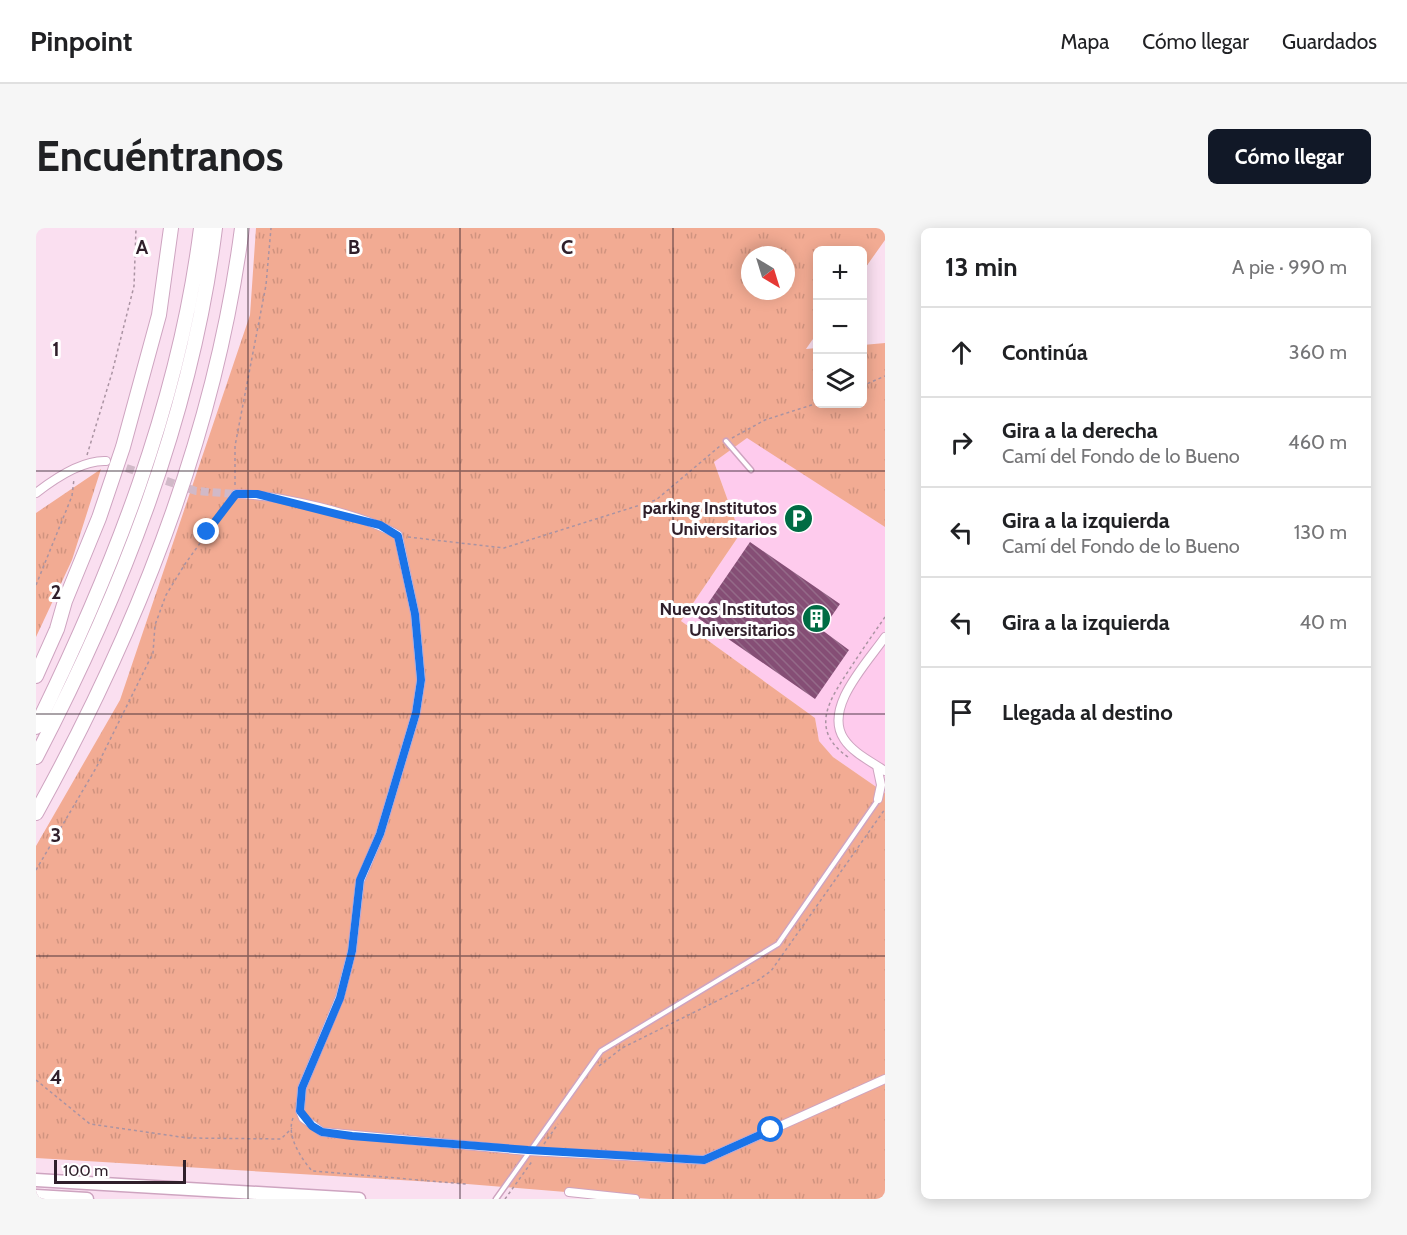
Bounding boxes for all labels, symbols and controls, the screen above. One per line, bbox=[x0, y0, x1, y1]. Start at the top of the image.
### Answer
text: Pinpoint bbox=[30, 24, 132, 58]
text: Mapa bbox=[1061, 29, 1109, 54]
text: Cómo llegar bbox=[1142, 29, 1249, 54]
text: Guardados bbox=[1282, 29, 1377, 54]
button: Cómo llegar bbox=[1208, 129, 1371, 184]
text: Encuéntranos bbox=[36, 130, 284, 182]
text: A bbox=[136, 235, 149, 259]
text: B bbox=[348, 235, 360, 259]
text: C bbox=[561, 235, 573, 259]
north arrow bbox=[741, 246, 795, 300]
map controls bbox=[813, 246, 867, 408]
button: + bbox=[813, 246, 867, 300]
text: 13 min bbox=[945, 251, 1018, 283]
text: A pie · 990 m bbox=[1232, 255, 1347, 279]
button: − bbox=[813, 300, 867, 354]
icon: ahead bbox=[945, 336, 978, 369]
text: 1 bbox=[52, 337, 60, 361]
text: Continúa bbox=[1002, 339, 1088, 366]
text: 360 m bbox=[1289, 340, 1347, 364]
button: layers bbox=[813, 354, 867, 408]
text: Gira a la derecha bbox=[1002, 417, 1158, 444]
icon: right bbox=[945, 426, 978, 459]
text: 460 m bbox=[1288, 430, 1347, 454]
text: Camí del Fondo de lo Bueno bbox=[1002, 444, 1240, 468]
place label: parking Institutos Universitarios bbox=[643, 497, 777, 540]
parking icon: parking Institutos Universitarios bbox=[782, 502, 814, 534]
text: Gira a la izquierda bbox=[1002, 507, 1170, 534]
icon: left bbox=[945, 516, 978, 549]
route end bbox=[193, 518, 219, 544]
text: 130 m bbox=[1294, 520, 1347, 544]
text: Camí del Fondo de lo Bueno bbox=[1002, 534, 1240, 558]
text: 2 bbox=[51, 580, 61, 604]
place label: Nuevos Institutos Universitarios bbox=[660, 598, 795, 641]
building icon: Nuevos Institutos Universitarios bbox=[800, 603, 832, 635]
icon: left bbox=[945, 606, 978, 639]
text: Gira a la izquierda bbox=[1002, 609, 1170, 636]
text: 40 m bbox=[1299, 610, 1347, 634]
icon: arrive bbox=[945, 696, 978, 729]
text: Llegada al destino bbox=[1002, 699, 1173, 726]
text: 3 bbox=[51, 823, 61, 847]
text: 4 bbox=[50, 1065, 62, 1089]
route start bbox=[757, 1116, 783, 1142]
scale bar bbox=[54, 1157, 186, 1184]
text: 100 m bbox=[63, 1161, 108, 1180]

